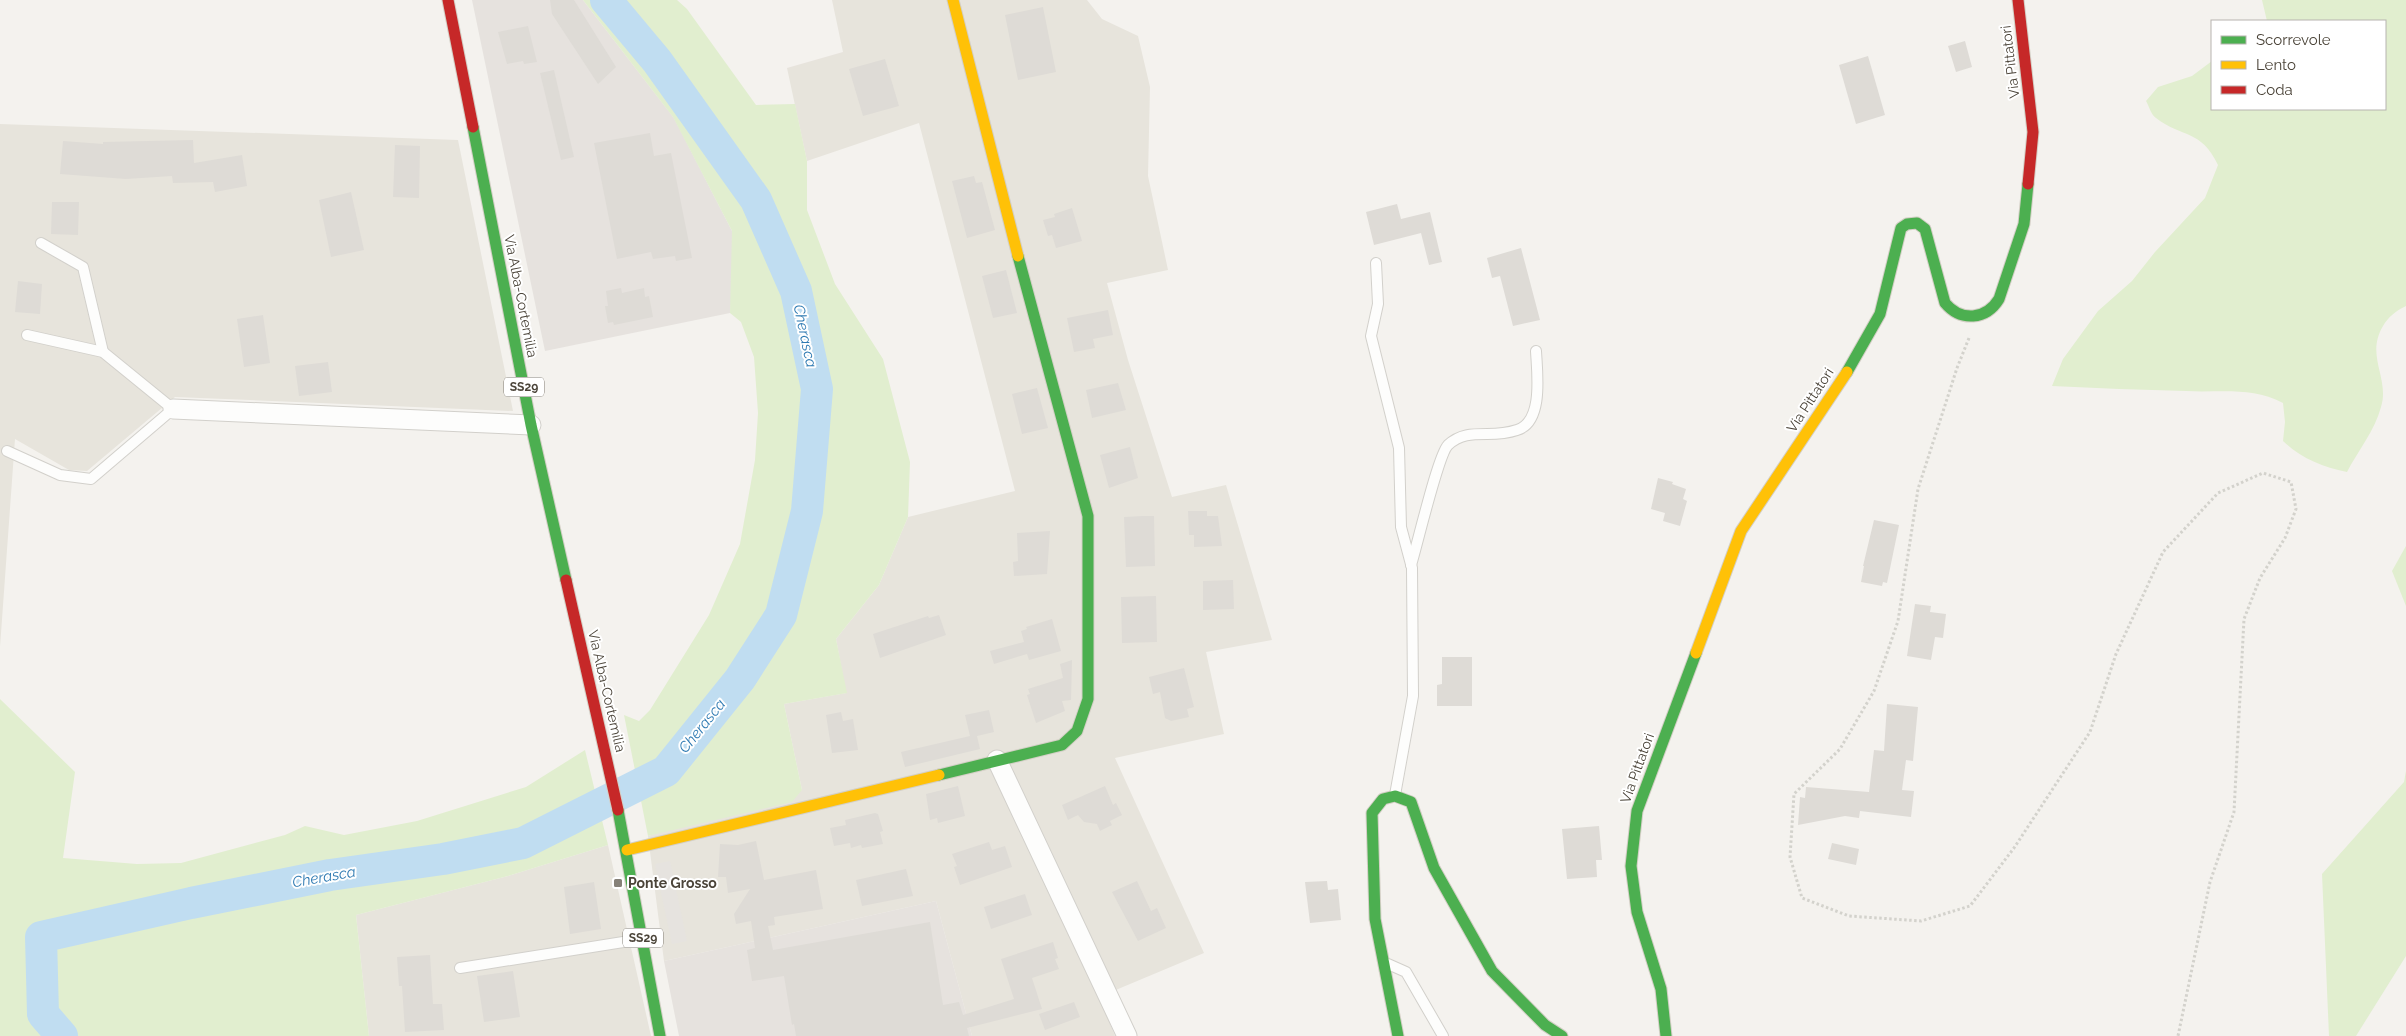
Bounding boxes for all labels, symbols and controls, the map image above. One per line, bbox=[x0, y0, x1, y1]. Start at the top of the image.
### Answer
legend bbox=[2211, 20, 2386, 110]
street label: Via Pittatori bbox=[1998, 25, 2022, 99]
text: Scorrevole bbox=[2256, 31, 2331, 49]
text: Lento bbox=[2256, 56, 2296, 74]
text: Coda bbox=[2256, 81, 2293, 99]
street label: Via Alba-Cortemilia bbox=[501, 233, 541, 359]
water label: Cherasca bbox=[790, 303, 820, 369]
street label: Via Pittatori bbox=[1783, 365, 1837, 435]
road number: SS29 bbox=[504, 378, 544, 397]
street label: Via Alba-Cortemilia bbox=[585, 628, 629, 754]
water label: Cherasca bbox=[675, 695, 729, 757]
street label: Via Pittatori bbox=[1617, 731, 1657, 805]
water label: Cherasca bbox=[291, 863, 357, 891]
place label: Ponte Grosso bbox=[628, 875, 717, 891]
marker: Ponte Grosso bbox=[612, 877, 624, 889]
road number: SS29 bbox=[623, 928, 663, 948]

